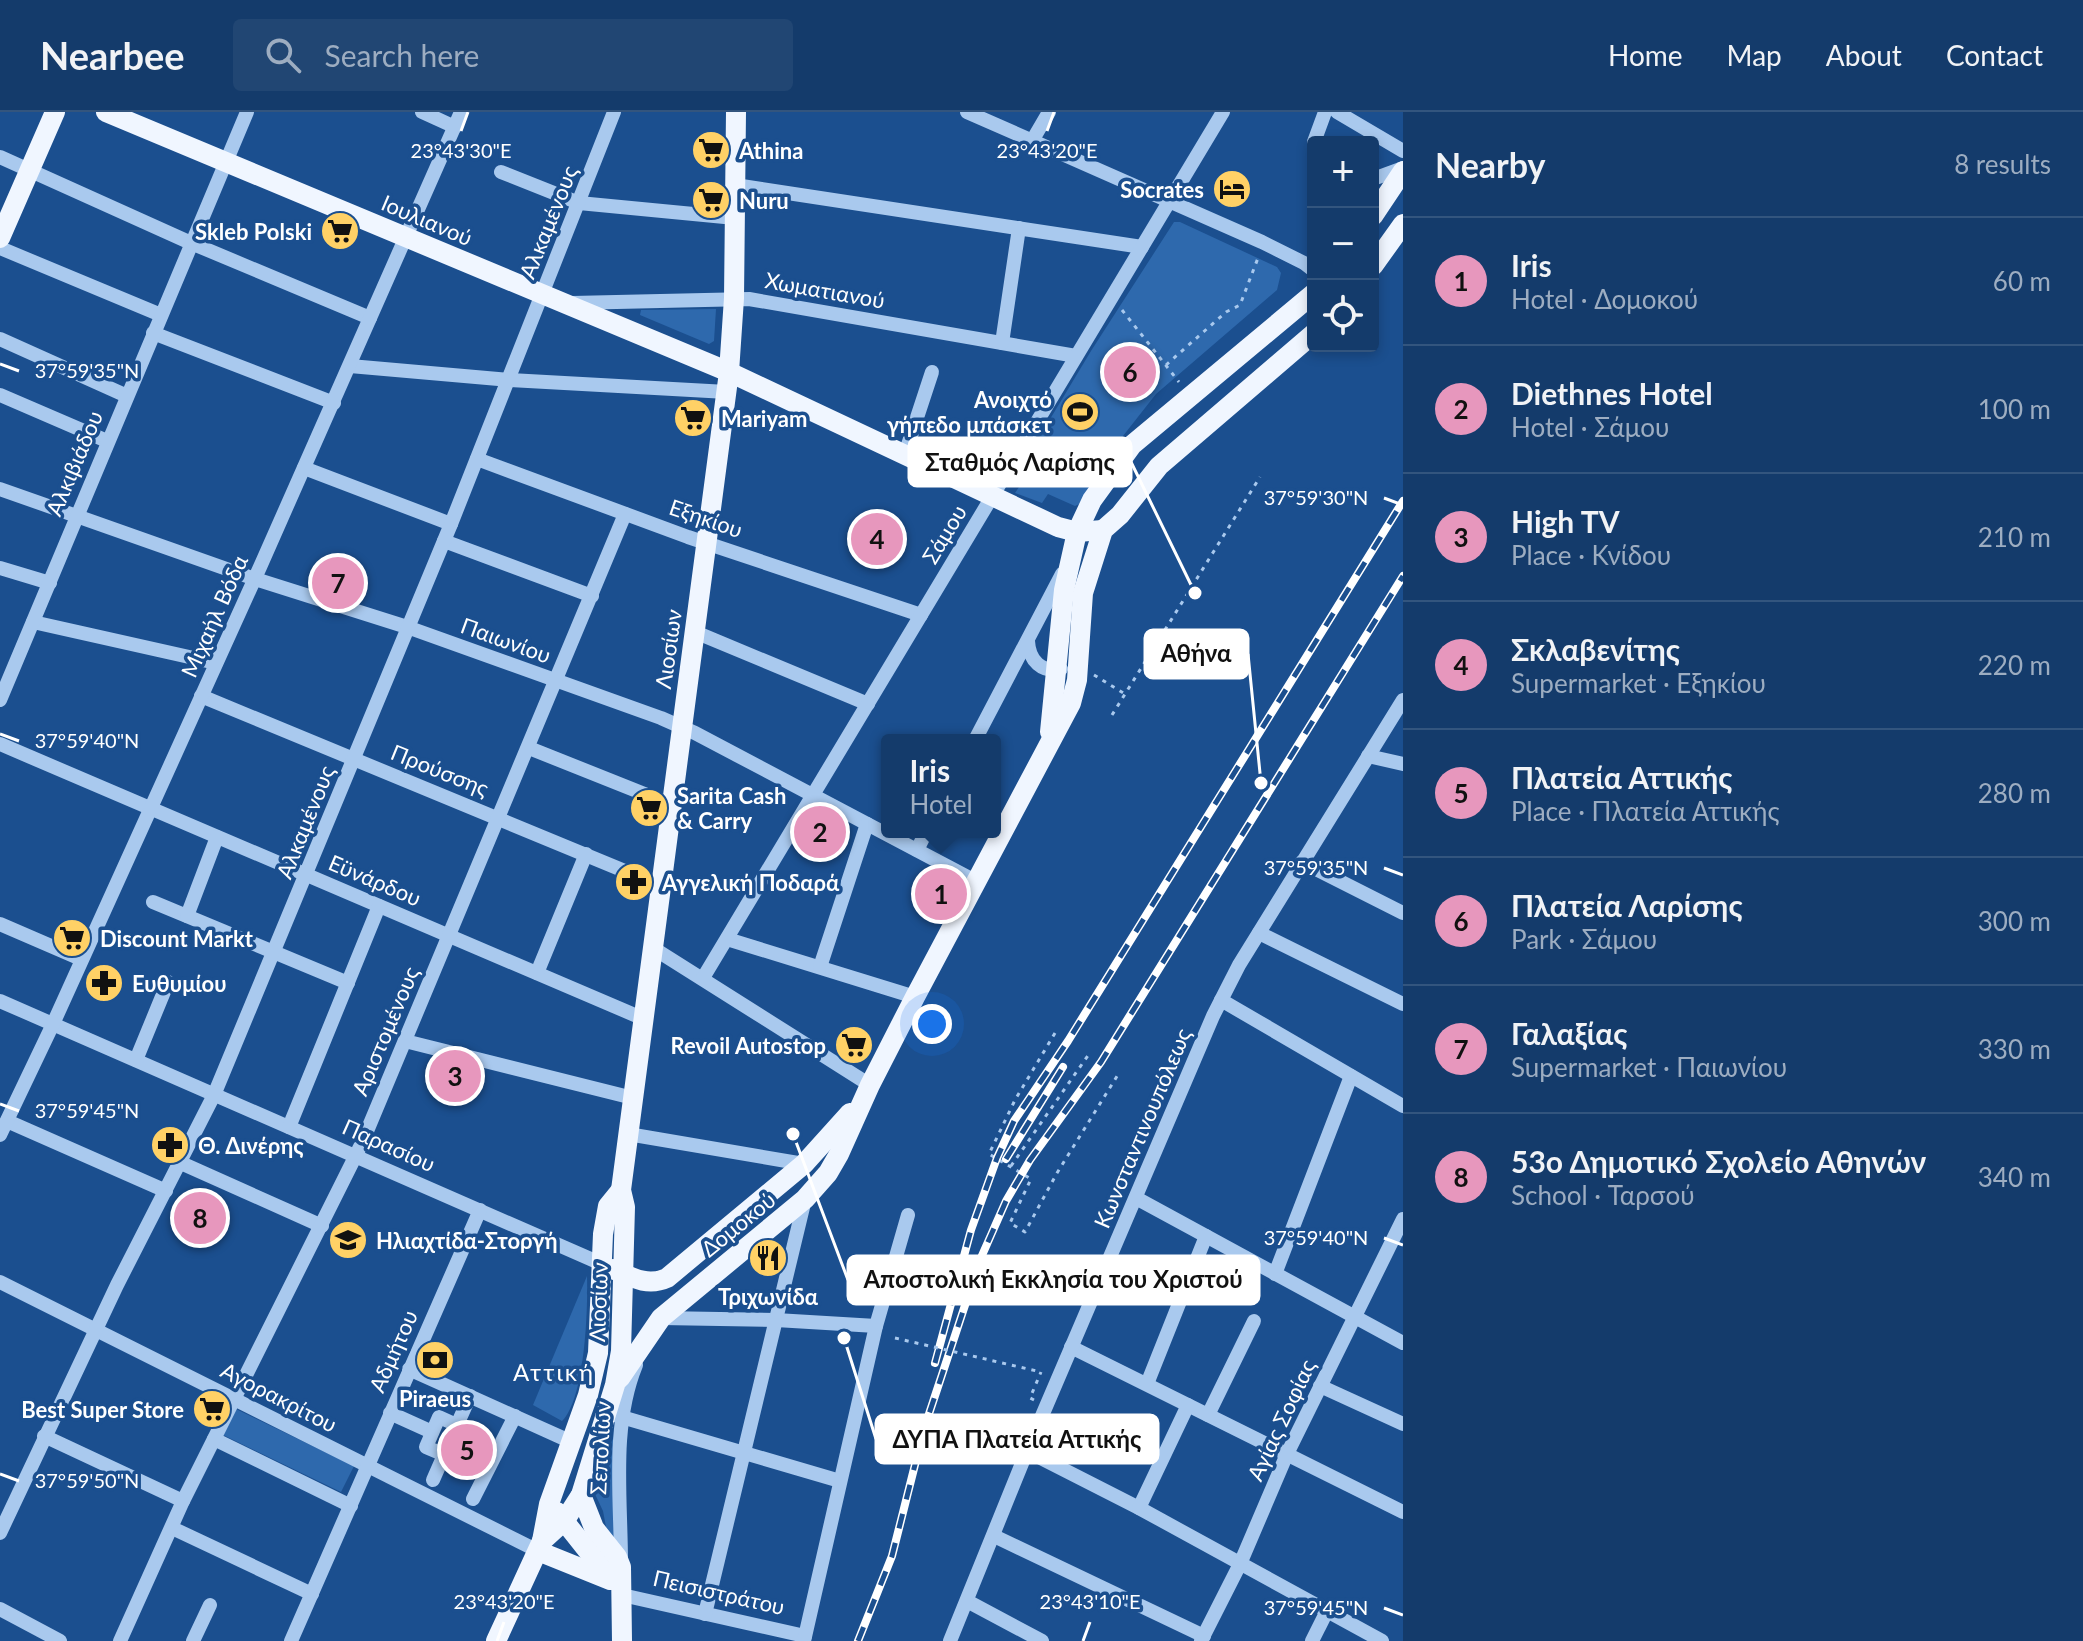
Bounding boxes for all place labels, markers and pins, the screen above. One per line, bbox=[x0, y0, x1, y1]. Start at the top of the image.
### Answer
supermarket icon: Athina bbox=[690, 129, 732, 171]
place label: Athina bbox=[738, 137, 803, 164]
hotel icon: Socrates bbox=[1211, 168, 1253, 210]
place label: Socrates bbox=[1120, 176, 1204, 203]
supermarket icon: Nuru bbox=[690, 179, 732, 221]
place label: Nuru bbox=[739, 187, 789, 214]
supermarket icon: Skleb Polski bbox=[319, 210, 361, 252]
place label: Skleb Polski bbox=[195, 218, 312, 245]
pin: 6 bbox=[1104, 342, 1156, 402]
place label: Ανοιχτό γήπεδο μπάσκετ bbox=[887, 386, 1052, 438]
sports icon: Ανοιχτό γήπεδο μπάσκετ bbox=[1059, 391, 1101, 433]
supermarket icon: Mariyam bbox=[672, 397, 714, 439]
place label: Mariyam bbox=[721, 405, 807, 432]
callout: Σταθμός Λαρίσης bbox=[909, 438, 1131, 486]
pin: 4 bbox=[851, 509, 903, 569]
pin: 7 bbox=[312, 553, 364, 613]
callout: Αθήνα bbox=[1145, 630, 1248, 678]
place label: Sarita Cash & Carry bbox=[677, 782, 786, 834]
supermarket icon: Sarita Cash & Carry bbox=[628, 787, 670, 829]
pin: 2 bbox=[794, 802, 846, 862]
pharmacy icon: Αγγελική Ποδαρά bbox=[613, 861, 655, 903]
pin: 1 bbox=[915, 864, 967, 924]
place label: Αγγελική Ποδαρά bbox=[661, 869, 840, 896]
supermarket icon: Discount Markt bbox=[51, 917, 93, 959]
place label: Discount Markt bbox=[100, 925, 254, 952]
pharmacy icon: Ευθυμίου bbox=[83, 962, 125, 1004]
place label: Ευθυμίου bbox=[132, 970, 227, 997]
supermarket icon: Revoil Autostop bbox=[833, 1024, 875, 1066]
place label: Revoil Autostop bbox=[670, 1032, 826, 1059]
pin: 3 bbox=[429, 1046, 481, 1106]
pharmacy icon: Θ. Δινέρης bbox=[149, 1124, 191, 1166]
place label: Θ. Δινέρης bbox=[198, 1132, 304, 1159]
pin: 8 bbox=[174, 1188, 226, 1248]
school or university icon: Ηλιαχτίδα-Στοργή bbox=[327, 1219, 369, 1261]
place label: Ηλιαχτίδα-Στοργή bbox=[376, 1227, 557, 1254]
restaurant icon: Τριχωνίδα bbox=[747, 1237, 789, 1279]
callout: Αποστολική Εκκλησία του Χριστού bbox=[848, 1256, 1259, 1304]
place label: Τριχωνίδα bbox=[718, 1283, 819, 1310]
bank icon: Piraeus bbox=[414, 1339, 456, 1381]
place label: Piraeus bbox=[399, 1385, 471, 1412]
supermarket icon: Best Super Store bbox=[191, 1388, 233, 1430]
place label: Best Super Store bbox=[21, 1396, 184, 1423]
callout: ΔΥΠΑ Πλατεία Αττικής bbox=[876, 1415, 1158, 1463]
pin: 5 bbox=[441, 1420, 493, 1480]

